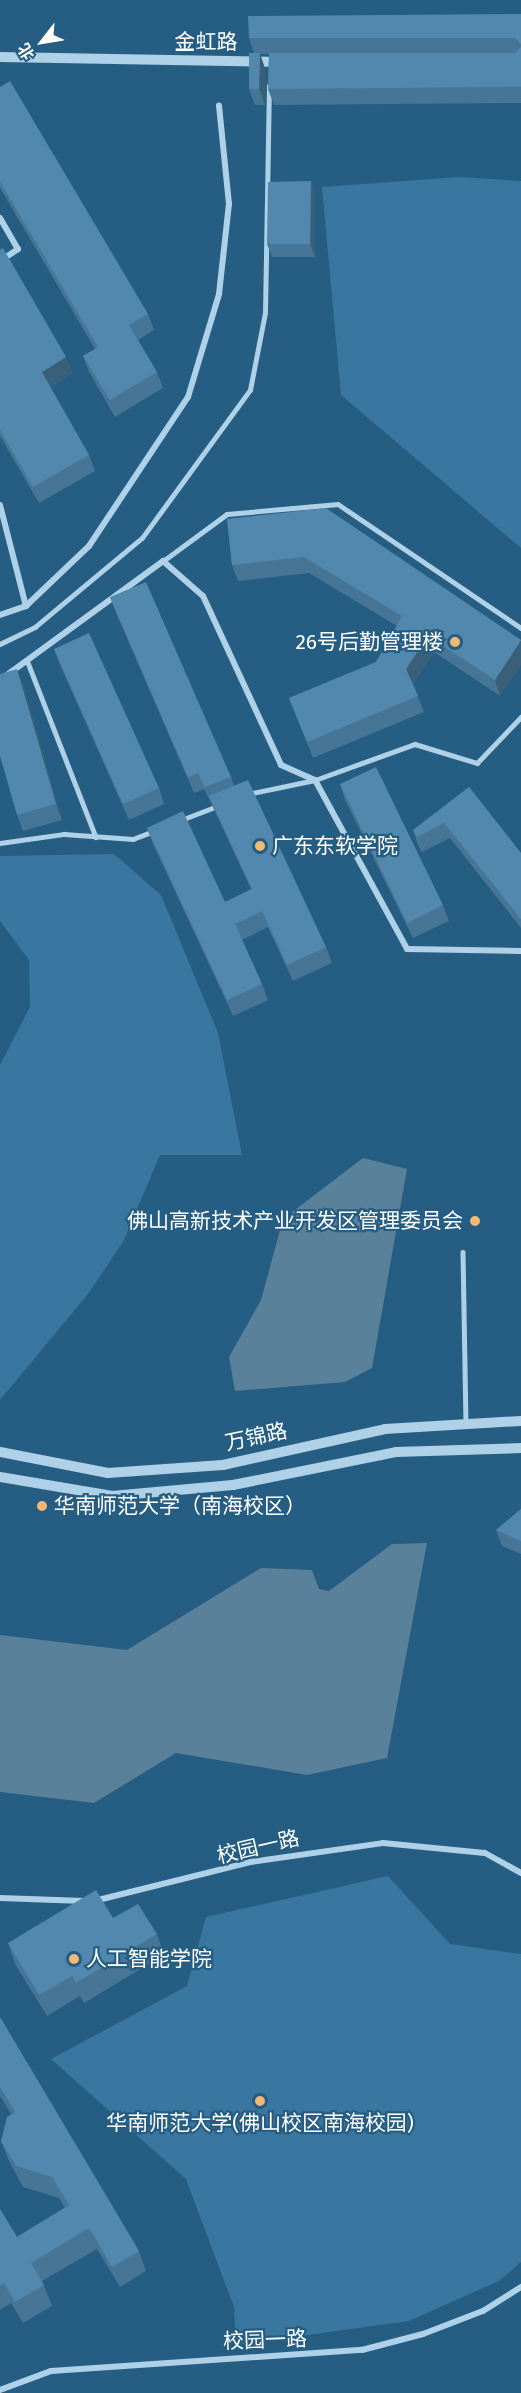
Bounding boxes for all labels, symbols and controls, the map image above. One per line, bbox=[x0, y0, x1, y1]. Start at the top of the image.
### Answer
north arrow bbox=[12, 12, 72, 72]
street label: 金虹路 bbox=[175, 29, 237, 55]
text: 北 bbox=[14, 40, 38, 63]
place label: 26号后勤管理楼 bbox=[295, 629, 443, 655]
marker: 26号后勤管理楼 bbox=[448, 635, 462, 649]
place label: 广东东软学院 bbox=[272, 833, 398, 859]
marker: 广东东软学院 bbox=[253, 839, 267, 853]
place label: 佛山高新技术产业开发区管理委员会 bbox=[127, 1208, 463, 1234]
marker: 佛山高新技术产业开发区管理委员会 bbox=[468, 1214, 482, 1228]
street label: 万锦路 bbox=[223, 1418, 289, 1456]
place label: 华南师范大学（南海校区） bbox=[54, 1493, 306, 1519]
marker: 华南师范大学（南海校区） bbox=[35, 1499, 49, 1513]
street label: 校园一路 bbox=[214, 1825, 302, 1869]
place label: 人工智能学院 bbox=[86, 1946, 212, 1972]
marker: 人工智能学院 bbox=[67, 1952, 81, 1966]
marker: 华南师范大学(佛山校区南海校园) bbox=[253, 2094, 267, 2108]
place label: 华南师范大学(佛山校区南海校园) bbox=[106, 2110, 414, 2136]
street label: 校园一路 bbox=[223, 2326, 307, 2354]

